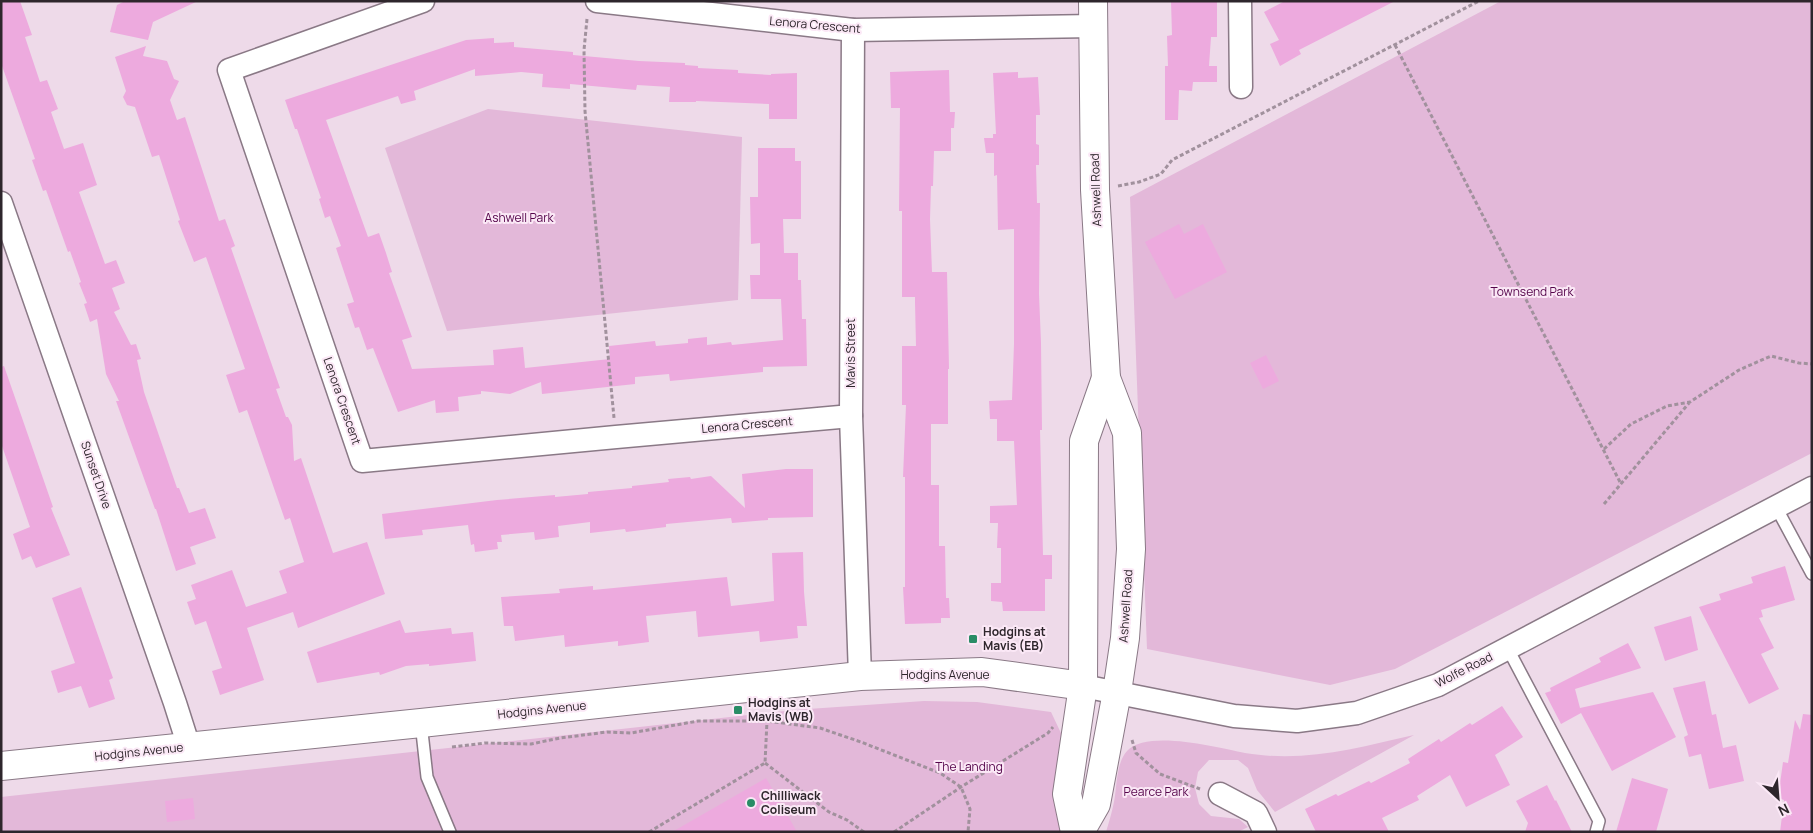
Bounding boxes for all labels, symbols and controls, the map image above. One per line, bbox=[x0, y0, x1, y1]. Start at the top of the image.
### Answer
street label: Lenora Crescent bbox=[769, 12, 862, 37]
street label: Ashwell Road bbox=[1086, 153, 1105, 227]
park label: Ashwell Park bbox=[485, 209, 555, 226]
park label: Townsend Park bbox=[1490, 283, 1575, 300]
street label: Mavis Street bbox=[842, 318, 859, 388]
street label: Lenora Crescent bbox=[320, 355, 365, 447]
street label: Lenora Crescent bbox=[701, 412, 794, 437]
street label: Sunset Drive bbox=[77, 439, 116, 511]
street label: Ashwell Road bbox=[1114, 569, 1137, 643]
place label: Hodgins at Mavis (EB) bbox=[983, 623, 1046, 654]
marker: Hodgins at Mavis (EB) bbox=[967, 633, 979, 645]
street label: Wolfe Road bbox=[1432, 648, 1495, 691]
street label: Hodgins Avenue bbox=[900, 666, 990, 683]
place label: Hodgins at Mavis (WB) bbox=[748, 694, 814, 725]
street label: Hodgins Avenue bbox=[497, 696, 587, 723]
marker: Hodgins at Mavis (WB) bbox=[732, 704, 744, 716]
street label: Hodgins Avenue bbox=[94, 738, 184, 765]
park label: The Landing bbox=[935, 758, 1003, 775]
north arrow bbox=[1753, 773, 1803, 823]
park label: Pearce Park bbox=[1124, 783, 1189, 800]
place label: Chilliwack Coliseum bbox=[761, 787, 821, 818]
marker: Chilliwack Coliseum bbox=[745, 797, 757, 809]
text: N bbox=[1775, 799, 1793, 821]

